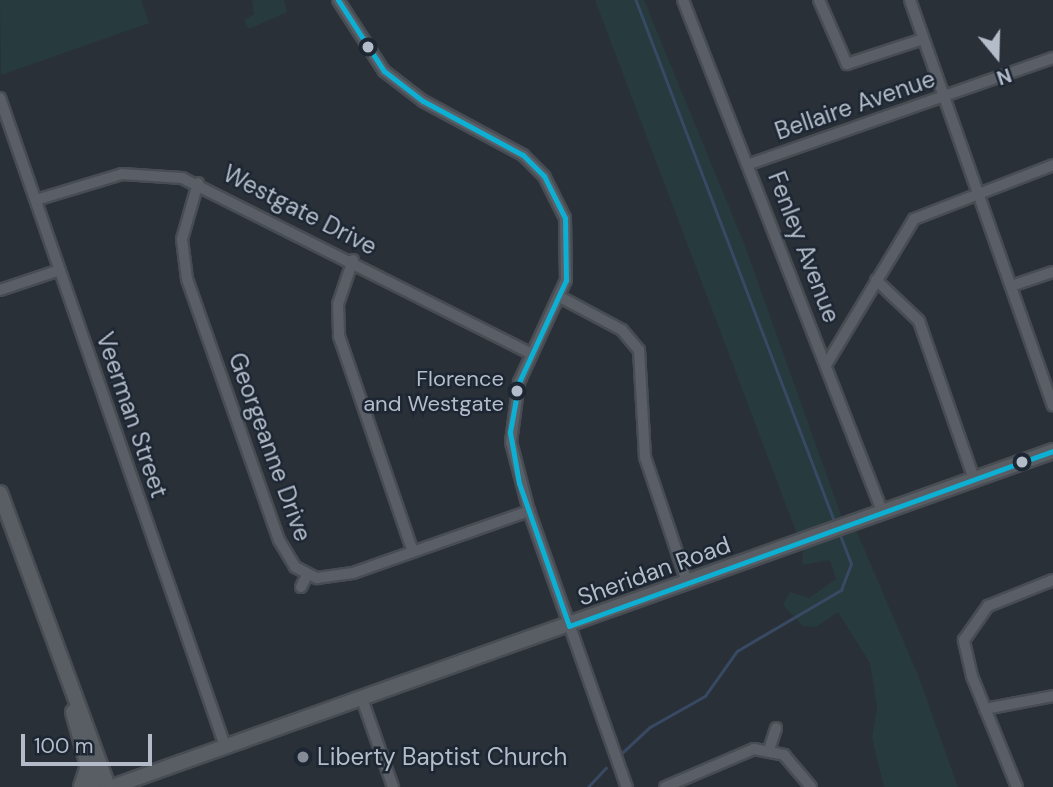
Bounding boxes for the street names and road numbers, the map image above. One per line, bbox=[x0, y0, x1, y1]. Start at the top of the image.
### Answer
street label: Bellaire Avenue bbox=[771, 64, 939, 146]
street label: Westgate Drive bbox=[218, 159, 382, 261]
street label: Fenley Avenue bbox=[762, 167, 846, 327]
street label: Veerman Street bbox=[90, 328, 174, 502]
street label: Georgeanne Drive bbox=[222, 349, 318, 545]
street label: Sheridan Road bbox=[574, 530, 734, 612]

